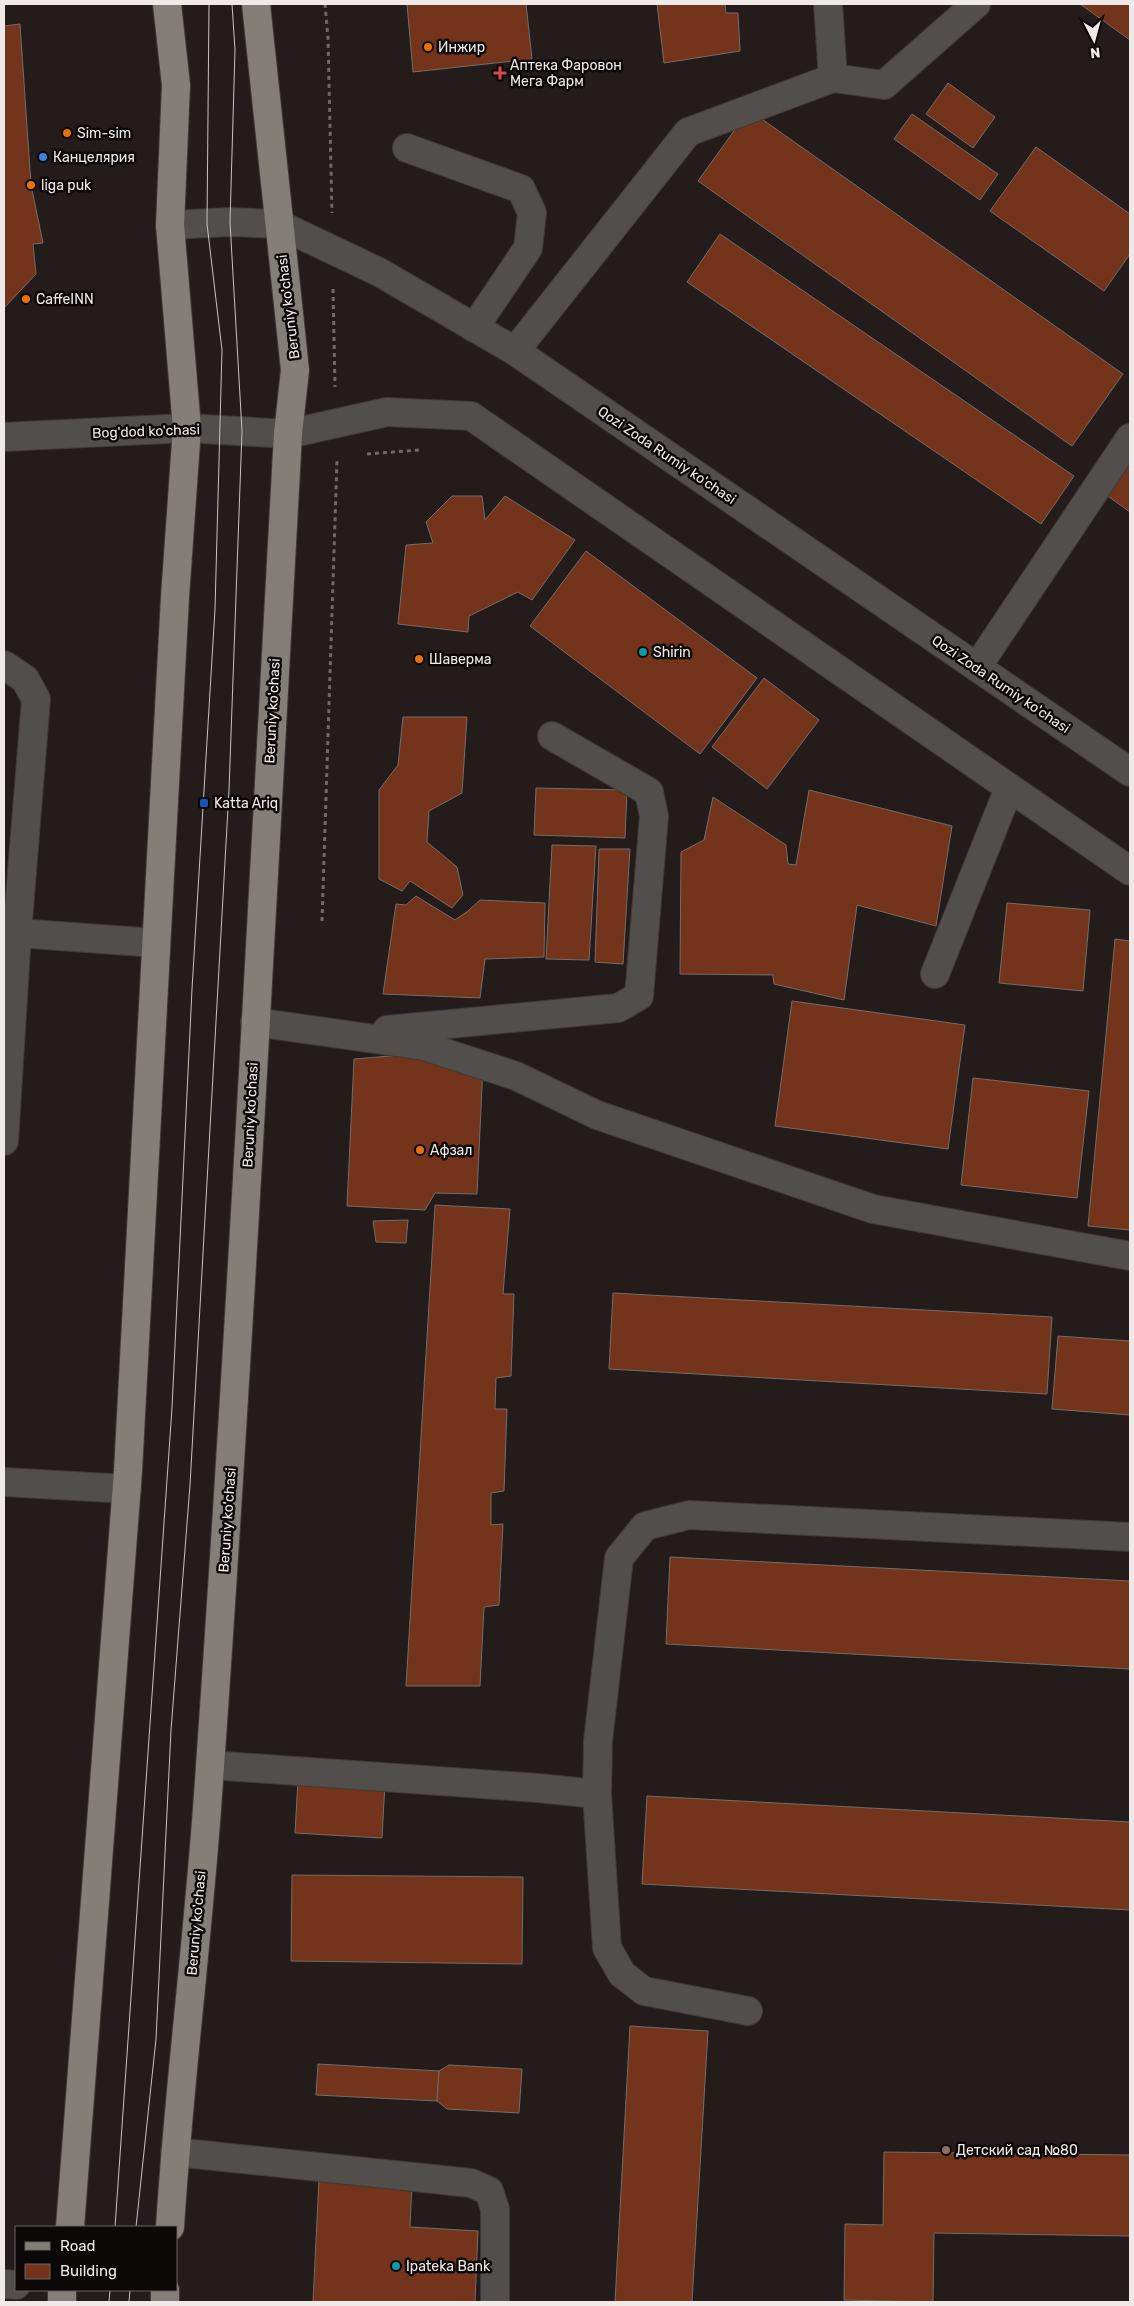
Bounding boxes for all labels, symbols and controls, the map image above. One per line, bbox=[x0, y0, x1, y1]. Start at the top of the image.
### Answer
north arrow bbox=[1069, 15, 1119, 65]
place label: Инжир bbox=[438, 39, 485, 56]
marker: Инжир bbox=[422, 41, 434, 53]
text: N bbox=[1089, 43, 1101, 61]
place label: Аптека Фаровон Мега Фарм bbox=[510, 57, 622, 90]
marker: Аптека Фаровон Мега Фарм bbox=[494, 67, 506, 79]
place label: Sim-sim bbox=[77, 125, 131, 142]
marker: Sim-sim bbox=[61, 127, 73, 139]
place label: Канцелярия bbox=[53, 149, 135, 166]
marker: Канцелярия bbox=[37, 151, 49, 163]
place label: liga puk bbox=[41, 177, 92, 194]
marker: liga puk bbox=[25, 179, 37, 191]
street label: Beruniy ko'chasi bbox=[274, 254, 303, 360]
place label: CaffeINN bbox=[36, 291, 94, 308]
marker: CaffeINN bbox=[20, 293, 32, 305]
street label: Qozi Zoda Rumiy ko'chasi bbox=[594, 403, 739, 508]
street label: Bog'dod ko'chasi bbox=[92, 421, 200, 442]
street label: Qozi Zoda Rumiy ko'chasi bbox=[928, 632, 1073, 737]
place label: Shirin bbox=[653, 644, 691, 661]
marker: Shirin bbox=[637, 646, 649, 658]
place label: Шаверма bbox=[429, 651, 491, 668]
marker: Шаверма bbox=[413, 653, 425, 665]
street label: Beruniy ko'chasi bbox=[261, 658, 284, 764]
place label: Katta Ariq bbox=[214, 795, 278, 812]
marker: Katta Ariq bbox=[198, 797, 210, 809]
street label: Beruniy ko'chasi bbox=[239, 1062, 262, 1168]
place label: Афзал bbox=[430, 1142, 472, 1159]
marker: Афзал bbox=[414, 1144, 426, 1156]
street label: Beruniy ko'chasi bbox=[215, 1467, 240, 1573]
street label: Beruniy ko'chasi bbox=[183, 1870, 210, 1976]
place label: Детский сад №80 bbox=[956, 2142, 1078, 2159]
marker: Детский сад №80 bbox=[940, 2144, 952, 2156]
legend bbox=[15, 2226, 178, 2291]
text: Road bbox=[60, 2237, 96, 2255]
place label: Ipateka Bank bbox=[406, 2258, 491, 2275]
marker: Ipateka Bank bbox=[390, 2260, 402, 2272]
text: Building bbox=[60, 2262, 117, 2280]

